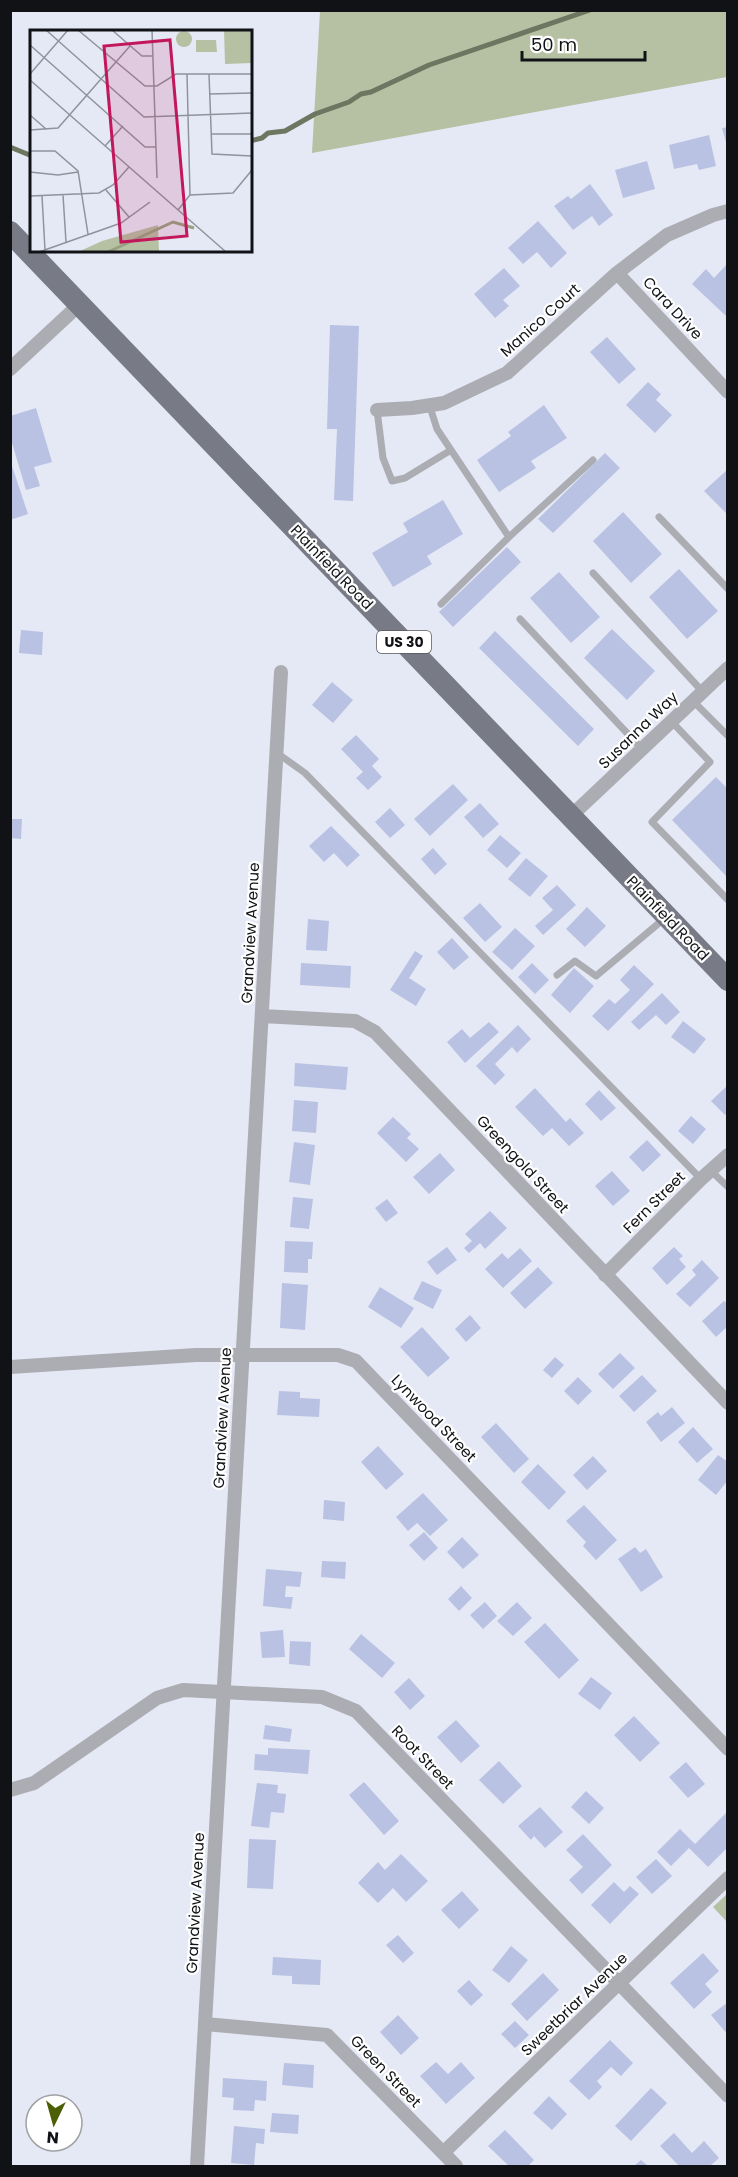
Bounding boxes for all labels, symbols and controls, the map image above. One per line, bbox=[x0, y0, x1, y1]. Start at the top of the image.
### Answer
scale bar bbox=[522, 24, 645, 62]
inset map bbox=[30, 30, 252, 252]
text: 50 m bbox=[531, 32, 577, 57]
street label: Cara Drive bbox=[638, 272, 708, 344]
street label: Manico Court bbox=[495, 278, 585, 362]
street label: Plainfield Road bbox=[286, 520, 378, 614]
road number: US 30 bbox=[377, 631, 431, 653]
street label: Susanna Way bbox=[594, 686, 683, 773]
street label: Grandview Avenue bbox=[236, 862, 264, 1004]
street label: Plainfield Road bbox=[622, 871, 714, 965]
street label: Greengold Street bbox=[472, 1110, 574, 1218]
street label: Fern Street bbox=[618, 1166, 690, 1238]
street label: Grandview Avenue bbox=[208, 1347, 236, 1489]
street label: Lynwood Street bbox=[387, 1370, 481, 1466]
street label: Root Street bbox=[387, 1720, 459, 1794]
street label: Grandview Avenue bbox=[181, 1832, 209, 1974]
street label: Sweetbriar Avenue bbox=[516, 1948, 632, 2060]
street label: Green Street bbox=[346, 2030, 426, 2112]
north arrow bbox=[24, 2093, 84, 2153]
text: N bbox=[46, 2125, 60, 2149]

